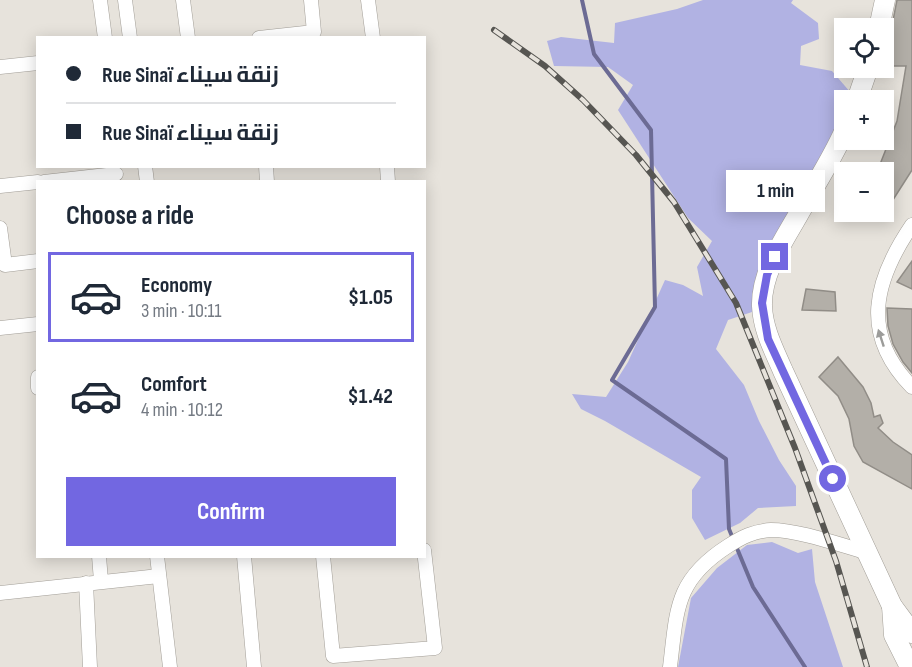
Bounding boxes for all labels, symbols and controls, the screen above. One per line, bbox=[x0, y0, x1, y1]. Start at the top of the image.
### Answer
map controls bbox=[834, 18, 894, 222]
button: locate bbox=[834, 18, 894, 78]
text: Rue Sinaï زنقة سيناء bbox=[102, 62, 279, 89]
button: + bbox=[834, 90, 894, 150]
text: Rue Sinaï زنقة سيناء bbox=[102, 120, 279, 147]
button: − bbox=[834, 162, 894, 222]
callout: 1 min bbox=[726, 170, 824, 212]
text: 1 min bbox=[757, 179, 794, 203]
text: Choose a ride bbox=[66, 200, 194, 232]
route end bbox=[761, 243, 788, 270]
icon: car bbox=[69, 270, 123, 324]
text: Economy bbox=[141, 272, 212, 299]
text: $1.05 bbox=[348, 284, 393, 311]
text: 3 min · 10:11 bbox=[141, 299, 221, 323]
one-way arrow bbox=[876, 329, 886, 347]
icon: car bbox=[69, 369, 123, 423]
text: Comfort bbox=[141, 371, 207, 398]
text: $1.42 bbox=[348, 383, 393, 410]
text: 4 min · 10:12 bbox=[141, 398, 223, 422]
route start bbox=[819, 465, 846, 492]
button: Confirm bbox=[66, 477, 396, 546]

